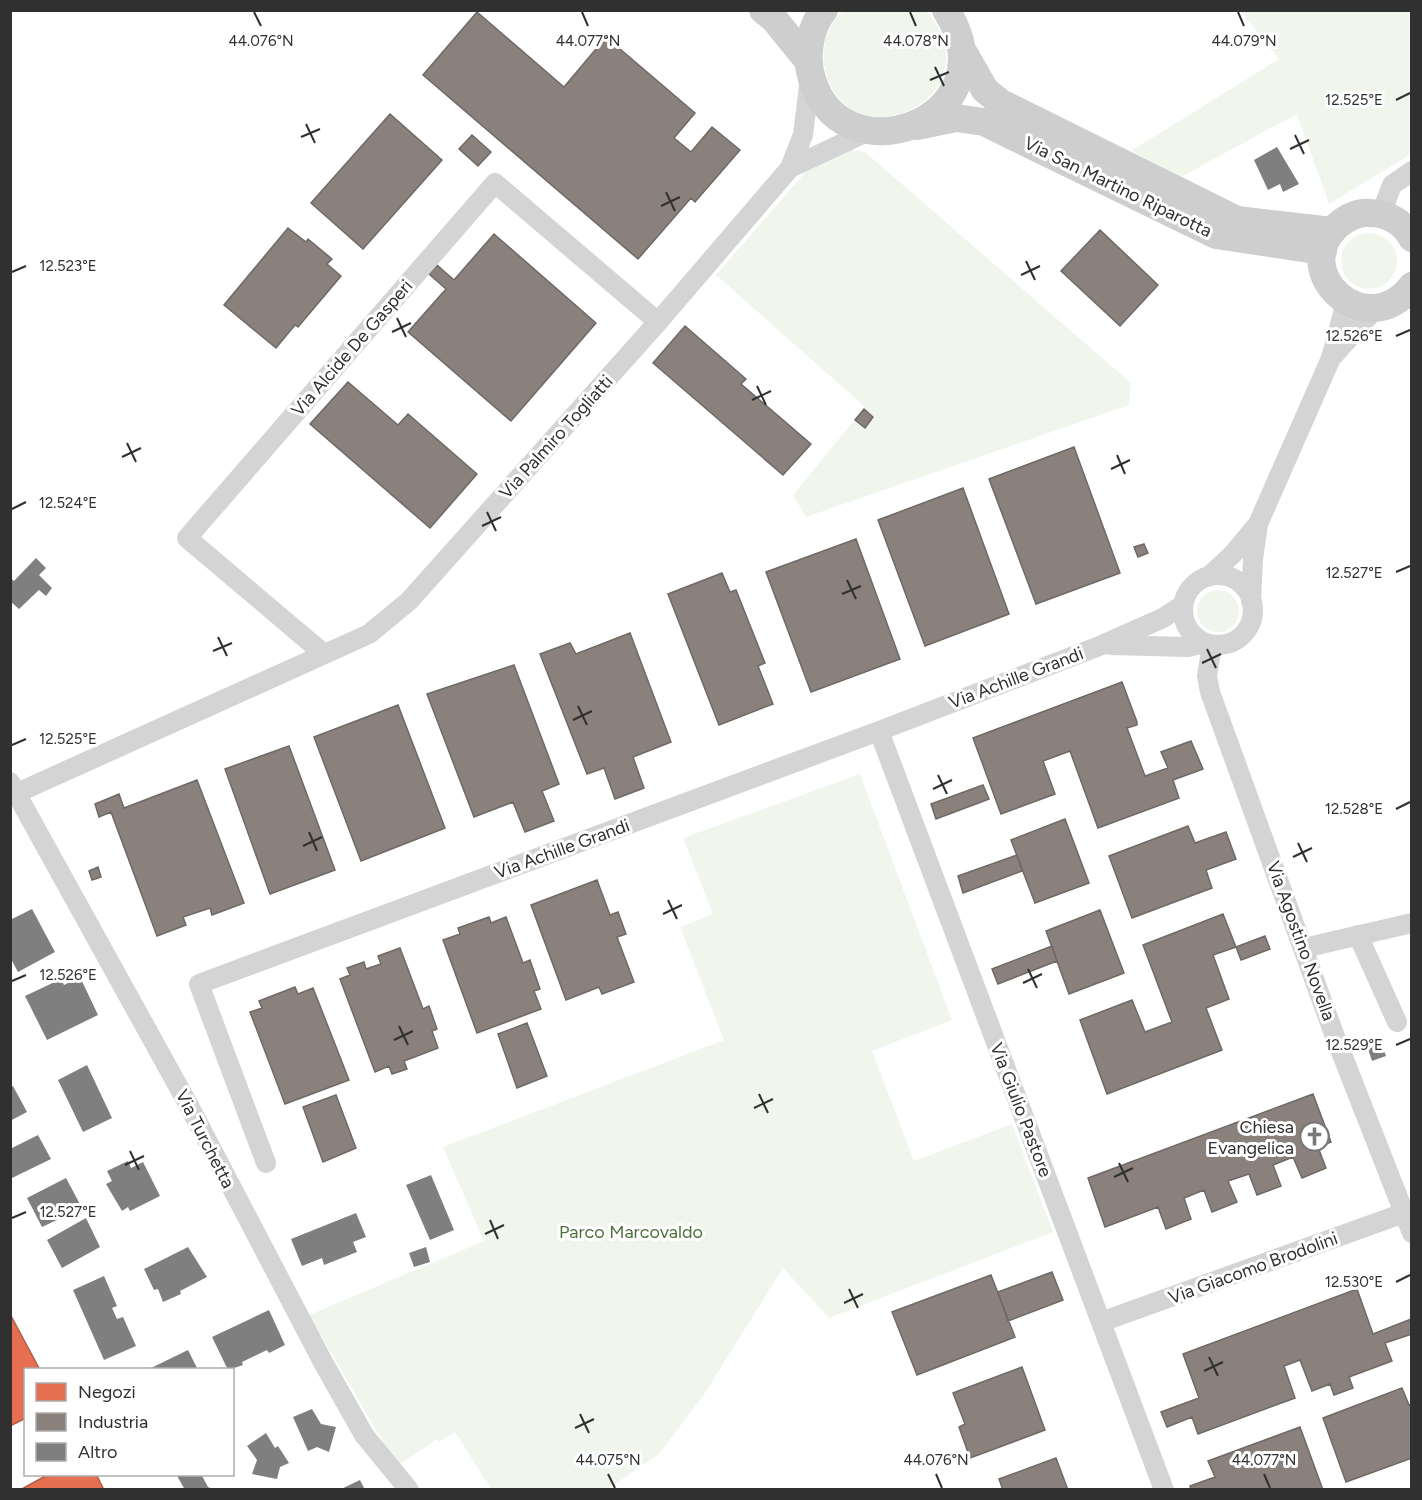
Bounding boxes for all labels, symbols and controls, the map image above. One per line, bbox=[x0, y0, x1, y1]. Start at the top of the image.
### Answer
text: 44.076°N bbox=[228, 32, 294, 50]
text: 44.077°N bbox=[556, 32, 620, 50]
text: 44.078°N bbox=[883, 32, 949, 50]
text: 44.079°N bbox=[1211, 32, 1277, 50]
text: 12.525°E bbox=[1325, 91, 1383, 109]
street label: Via San Martino Riparotta bbox=[1021, 132, 1215, 242]
text: 12.523°E bbox=[39, 257, 97, 275]
street label: Via Alcide De Gasperi bbox=[287, 275, 417, 421]
text: 12.526°E bbox=[1325, 327, 1383, 345]
street label: Via Palmiro Togliatti bbox=[495, 371, 617, 503]
text: 12.524°E bbox=[39, 494, 97, 512]
text: 12.527°E bbox=[1325, 564, 1383, 582]
street label: Via Achille Grandi bbox=[946, 642, 1086, 714]
text: 12.525°E bbox=[39, 730, 97, 748]
text: 12.528°E bbox=[1325, 800, 1383, 818]
street label: Via Achille Grandi bbox=[491, 814, 633, 884]
street label: Via Agostino Novella bbox=[1262, 858, 1340, 1024]
text: 12.526°E bbox=[39, 966, 97, 984]
text: 12.529°E bbox=[1325, 1036, 1383, 1054]
street label: Via Giulio Pastore bbox=[985, 1040, 1057, 1180]
street label: Via Turchetta bbox=[171, 1086, 239, 1192]
place label: Chiesa Evangelica bbox=[1208, 1116, 1294, 1159]
church icon: Chiesa Evangelica bbox=[1299, 1121, 1331, 1153]
text: 12.527°E bbox=[39, 1203, 97, 1221]
park label: Parco Marcovaldo bbox=[559, 1221, 703, 1243]
street label: Via Giacomo Brodolini bbox=[1165, 1227, 1341, 1309]
text: 12.530°E bbox=[1325, 1273, 1383, 1291]
legend bbox=[24, 1368, 234, 1476]
text: Negozi bbox=[78, 1381, 136, 1403]
text: Industria bbox=[78, 1411, 148, 1433]
text: Altro bbox=[78, 1441, 117, 1463]
text: 44.075°N bbox=[575, 1451, 641, 1469]
text: 44.076°N bbox=[903, 1451, 969, 1469]
text: 44.077°N bbox=[1232, 1451, 1296, 1469]

